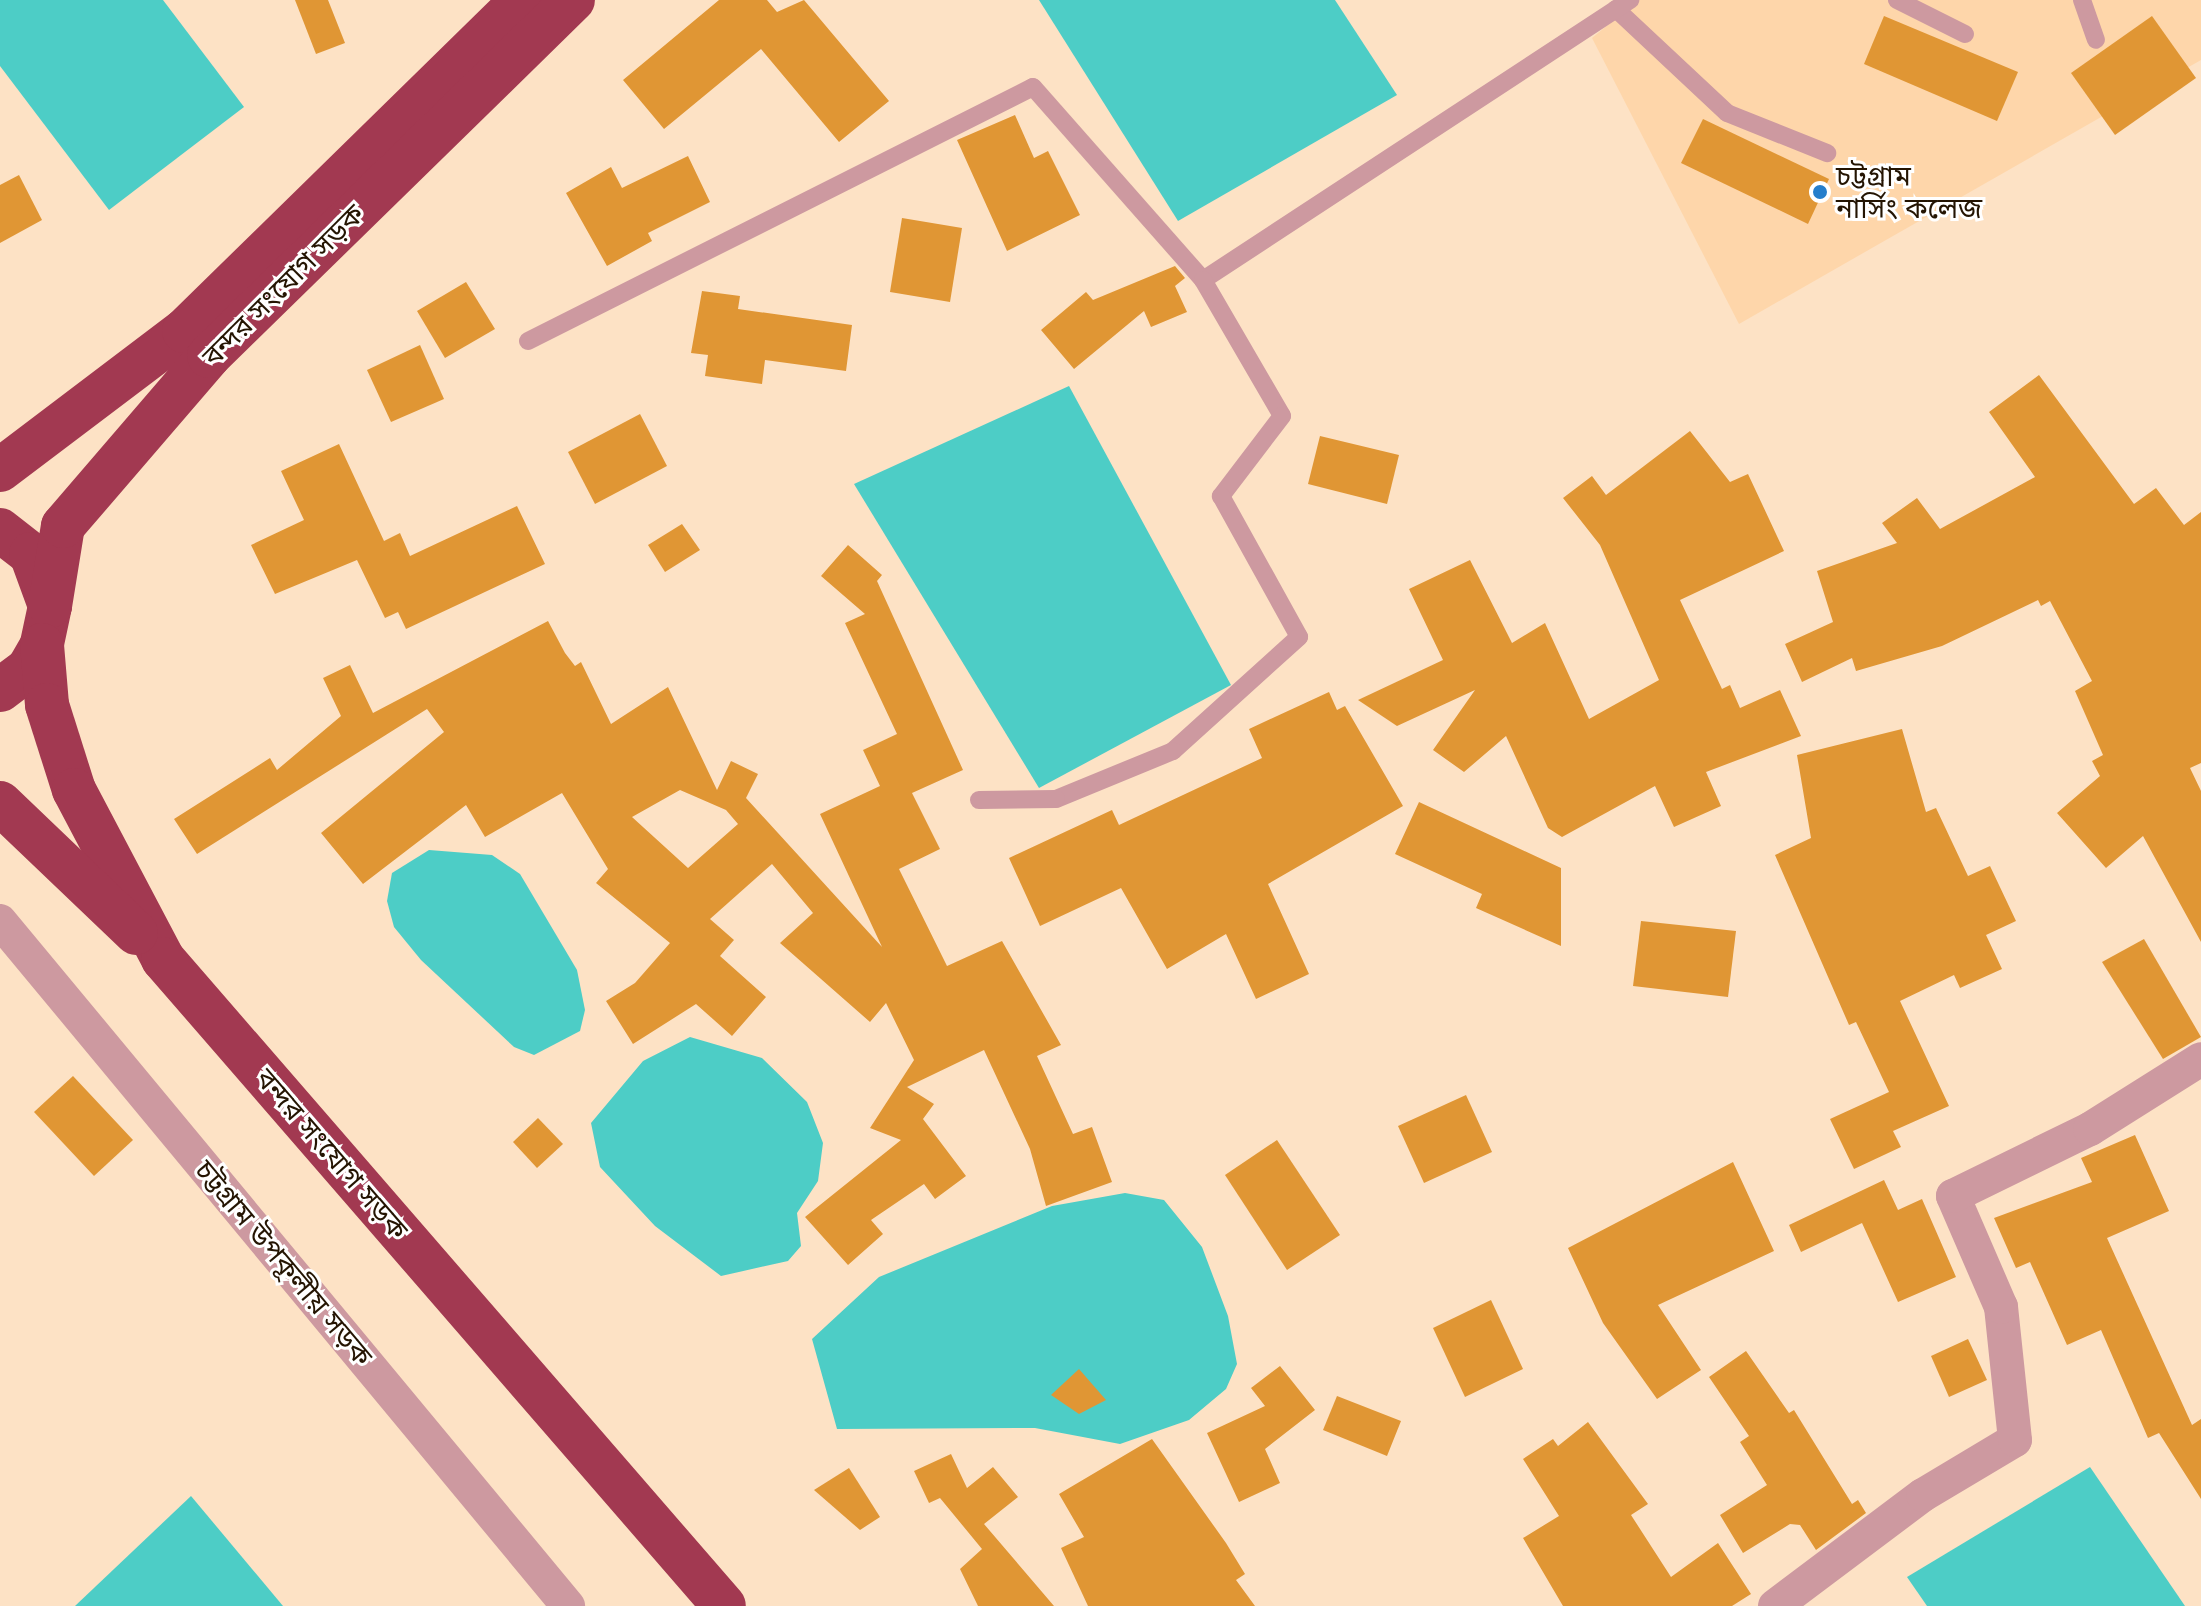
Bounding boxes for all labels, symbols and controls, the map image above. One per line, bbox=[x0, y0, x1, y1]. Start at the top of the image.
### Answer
place label: চট্টগ্রাম নার্সিং কলেজ bbox=[1836, 159, 1982, 225]
marker: চট্টগ্রাম নার্সিং কলেজ bbox=[1811, 183, 1829, 201]
street label: বন্দর সংযোগ সড়ক bbox=[195, 197, 371, 373]
street label: বন্দর সংযোগ সড়ক bbox=[249, 1062, 415, 1246]
street label: চট্টগ্রাম উপকূলীয় সড়ক bbox=[188, 1153, 380, 1373]

